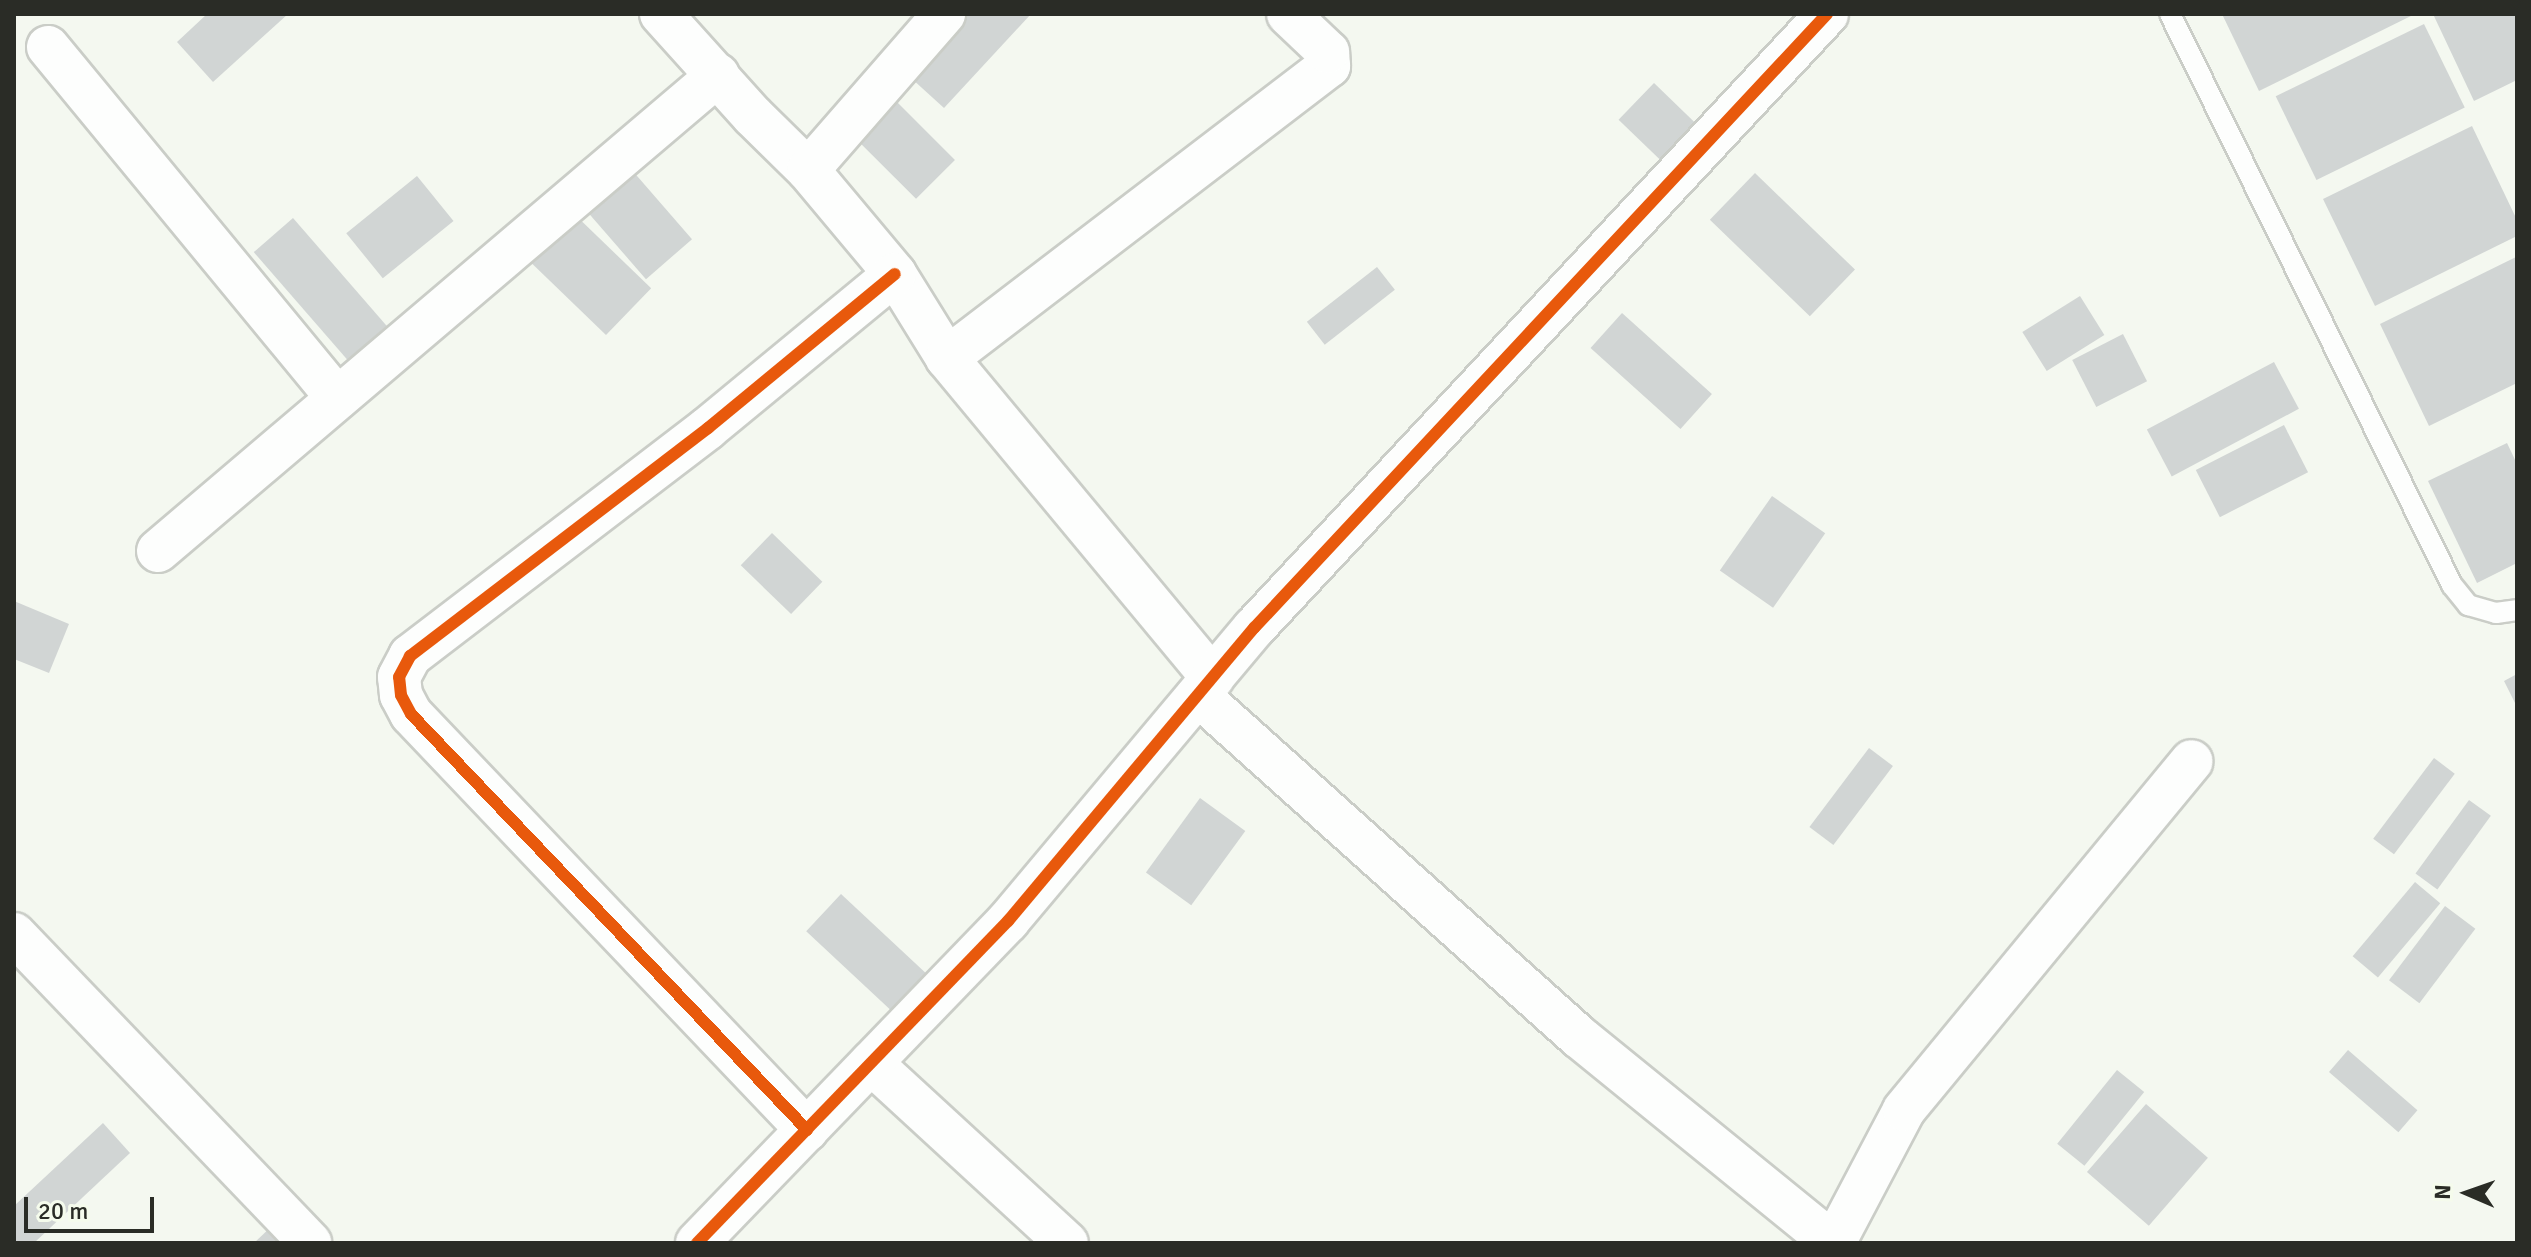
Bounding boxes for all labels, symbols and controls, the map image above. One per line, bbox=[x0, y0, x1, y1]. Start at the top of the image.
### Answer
north arrow bbox=[2427, 1153, 2507, 1233]
scale bar bbox=[28, 1181, 158, 1231]
text: N bbox=[2429, 1184, 2456, 1200]
text: 20 m bbox=[38, 1196, 88, 1226]

